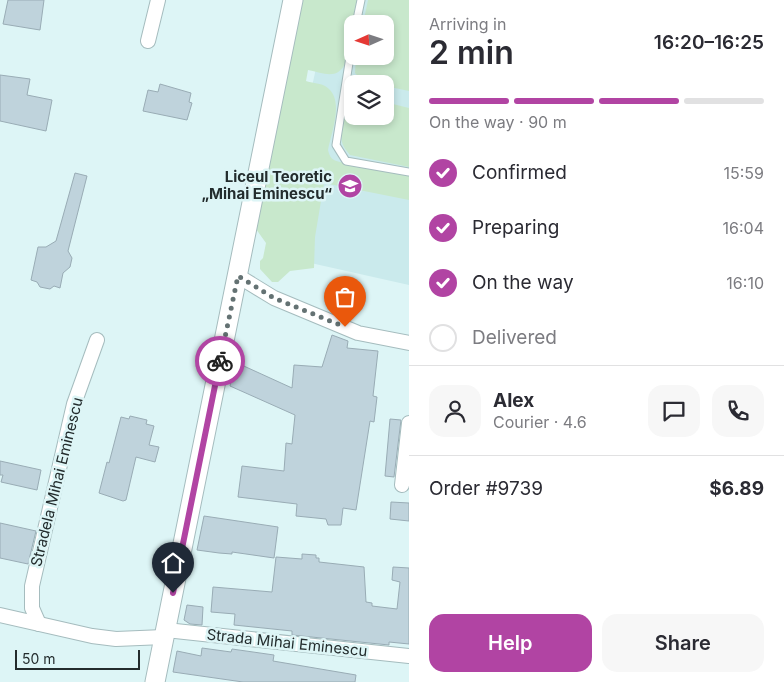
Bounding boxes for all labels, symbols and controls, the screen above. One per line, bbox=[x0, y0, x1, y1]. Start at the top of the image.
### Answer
text: Arriving in bbox=[429, 14, 506, 34]
north arrow bbox=[344, 15, 394, 65]
map controls bbox=[344, 15, 394, 125]
text: 16:20–16:25 bbox=[654, 31, 764, 54]
text: 2 min bbox=[429, 33, 514, 72]
button: layers bbox=[344, 75, 394, 125]
text: On the way · 90 m bbox=[429, 112, 567, 132]
icon: check bbox=[429, 159, 457, 187]
text: Confirmed bbox=[472, 161, 567, 184]
text: 15:59 bbox=[724, 163, 764, 183]
place label: Liceul Teoretic „Mihai Eminescu“ bbox=[201, 167, 332, 203]
school or university icon: Liceul Teoretic „Mihai Eminescu“ bbox=[337, 173, 363, 199]
icon: check bbox=[429, 214, 457, 242]
text: Preparing bbox=[472, 216, 559, 239]
text: 16:04 bbox=[723, 218, 764, 238]
icon: check bbox=[429, 269, 457, 297]
text: On the way bbox=[472, 271, 574, 294]
text: 16:10 bbox=[726, 273, 764, 293]
pin bbox=[324, 276, 366, 327]
icon: bag bbox=[331, 283, 359, 311]
text: Delivered bbox=[472, 326, 557, 349]
courier bbox=[195, 336, 245, 386]
icon: bike bbox=[206, 347, 234, 375]
button: person bbox=[429, 385, 481, 437]
button: chat bbox=[648, 385, 700, 437]
button: phone bbox=[712, 385, 764, 437]
text: Alex bbox=[493, 389, 534, 412]
street label: Stradela Mihai Eminescu bbox=[26, 395, 87, 569]
text: Courier · 4.6 bbox=[493, 412, 587, 432]
text: Order #9739 bbox=[429, 477, 543, 500]
text: $6.89 bbox=[709, 477, 764, 500]
pin bbox=[152, 542, 194, 593]
icon: home bbox=[159, 549, 187, 577]
button: Help bbox=[429, 614, 592, 672]
button: Share bbox=[602, 614, 764, 672]
street label: Strada Mihai Eminescu bbox=[206, 625, 368, 660]
scale bar bbox=[15, 647, 140, 670]
text: 50 m bbox=[22, 650, 56, 667]

